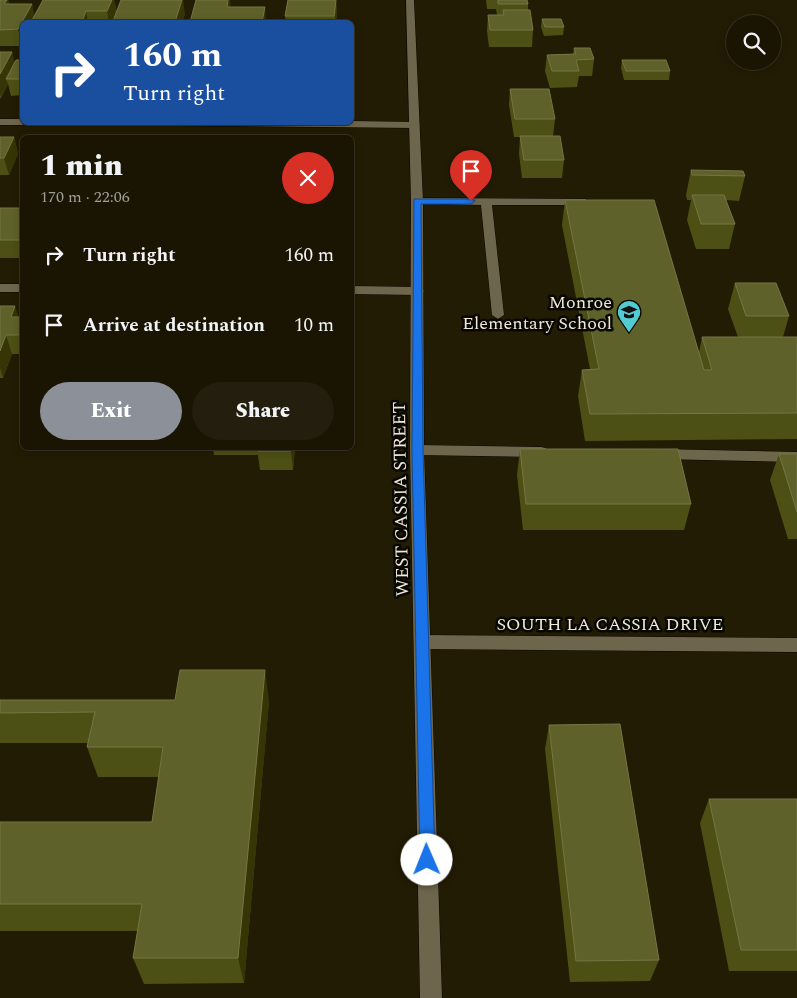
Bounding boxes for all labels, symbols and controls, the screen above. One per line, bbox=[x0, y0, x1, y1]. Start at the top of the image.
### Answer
map controls bbox=[726, 15, 781, 70]
button: search bbox=[726, 15, 781, 70]
text: 160 m bbox=[123, 29, 222, 82]
icon: right bbox=[40, 40, 105, 105]
text: Turn right bbox=[123, 77, 225, 110]
text: 1 min bbox=[40, 143, 123, 189]
pin bbox=[450, 150, 492, 201]
button: close bbox=[282, 152, 334, 204]
icon: arrive bbox=[457, 157, 485, 185]
text: 170 m · 22:06 bbox=[40, 185, 130, 209]
icon: right bbox=[40, 241, 68, 269]
text: Turn right bbox=[83, 241, 176, 270]
text: 160 m bbox=[284, 241, 334, 270]
place label: Monroe Elementary School bbox=[462, 289, 612, 337]
school or university icon: Monroe Elementary School bbox=[616, 299, 642, 333]
icon: arrive bbox=[40, 311, 68, 339]
text: Arrive at destination bbox=[83, 311, 265, 340]
text: 10 m bbox=[294, 311, 334, 340]
button: Exit bbox=[40, 382, 182, 440]
button: Share bbox=[192, 382, 334, 440]
street label: WEST CASSIA STREET bbox=[386, 401, 416, 597]
street label: SOUTH LA CASSIA DRIVE bbox=[497, 611, 723, 638]
position arrow bbox=[400, 833, 452, 885]

